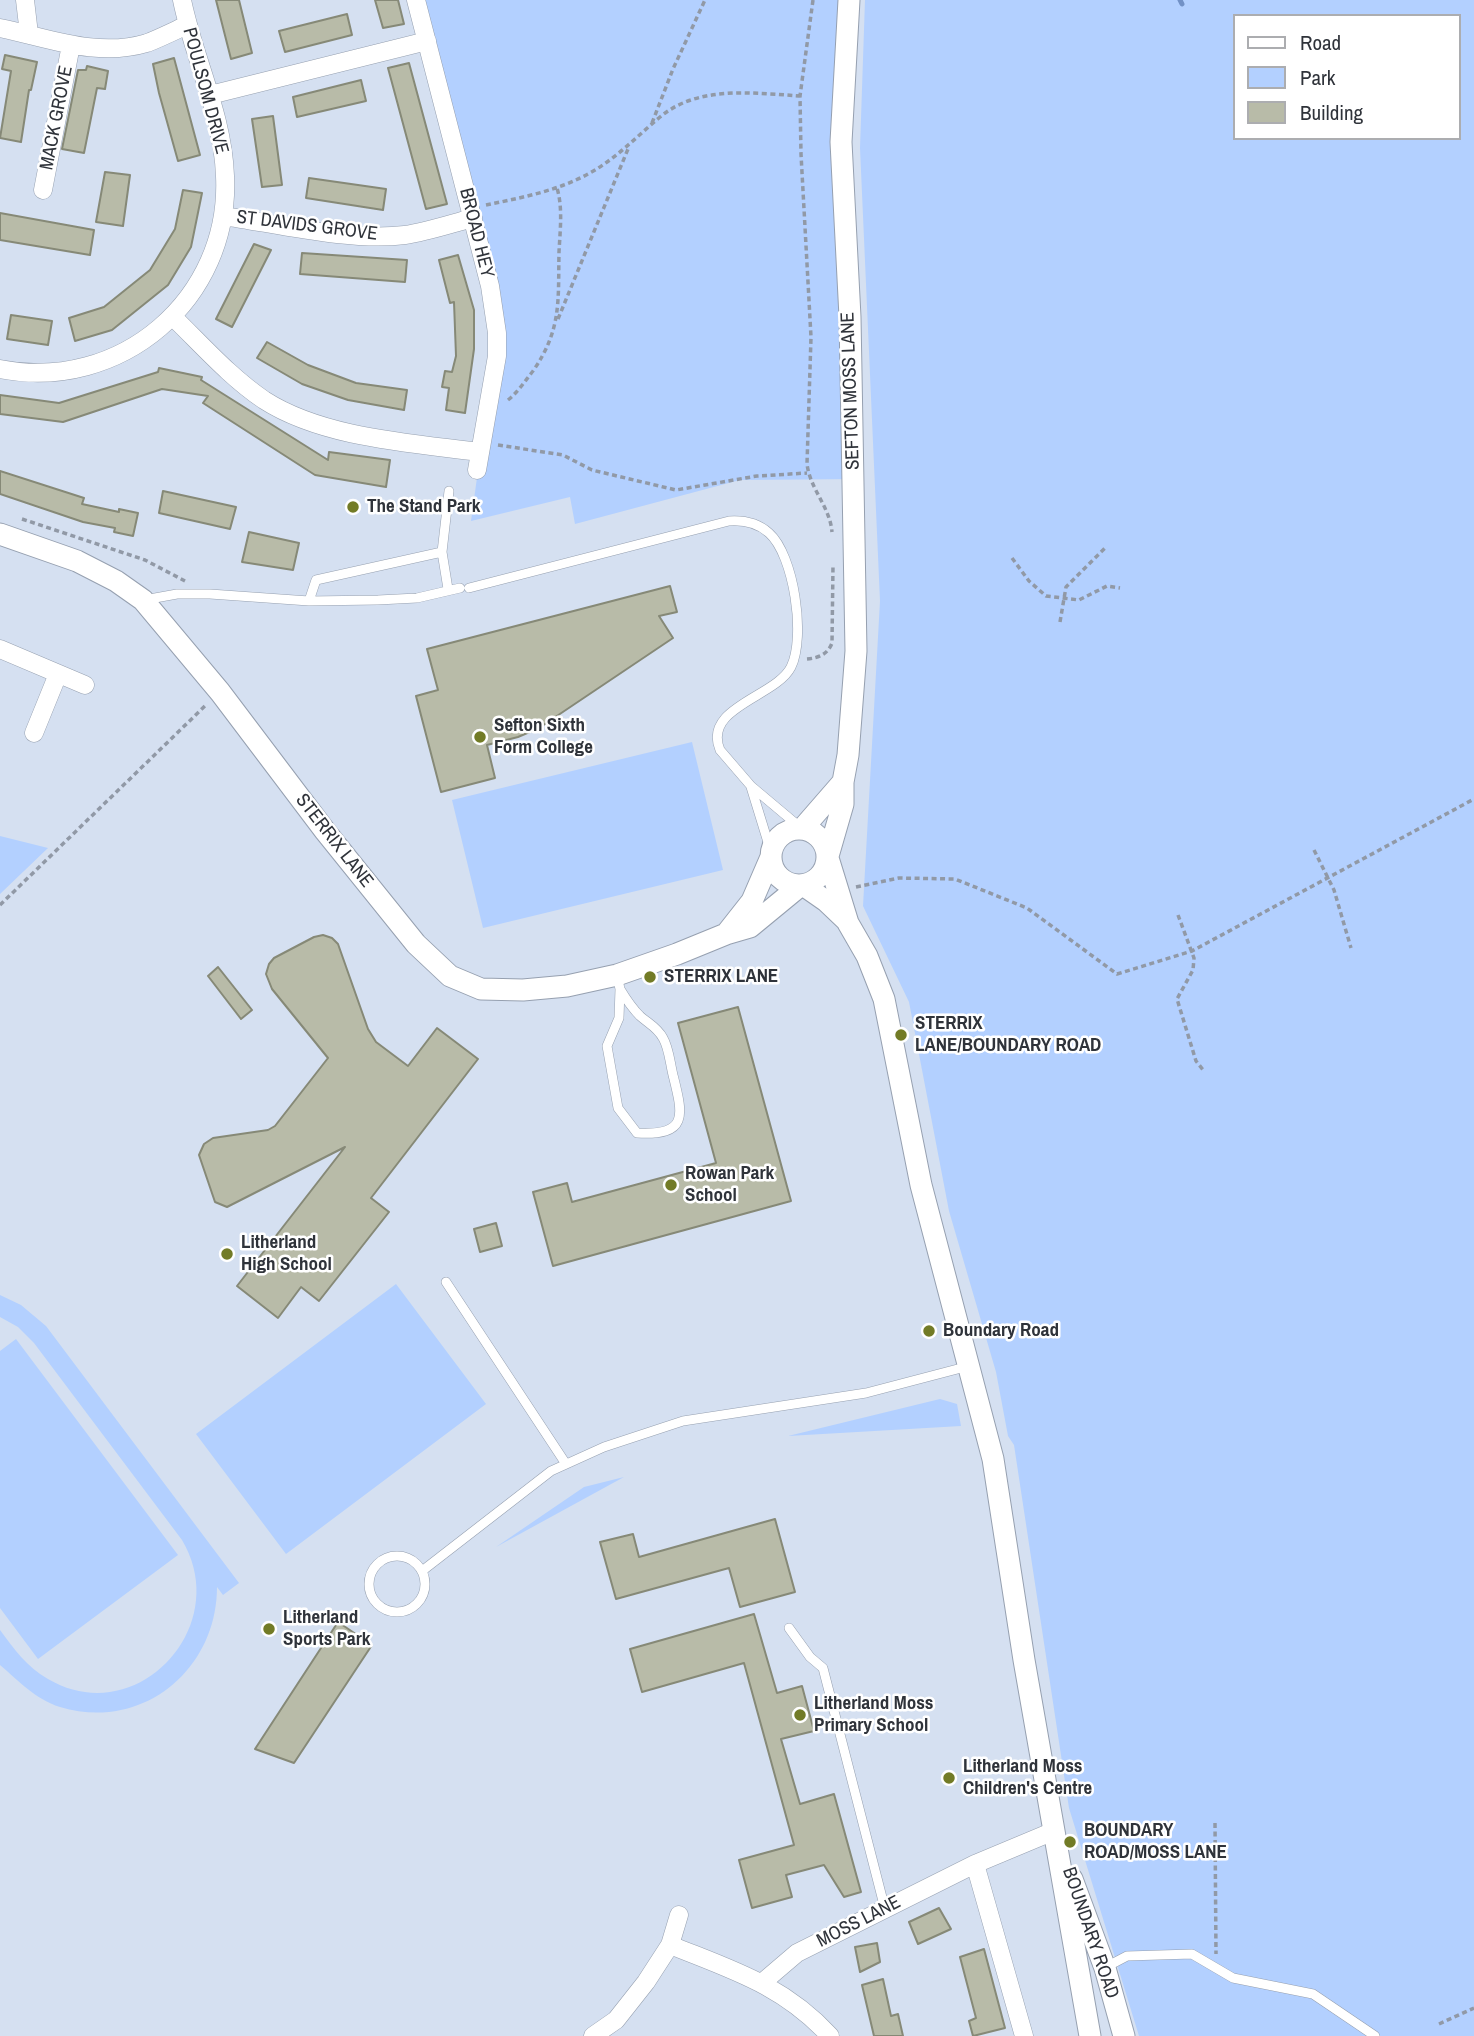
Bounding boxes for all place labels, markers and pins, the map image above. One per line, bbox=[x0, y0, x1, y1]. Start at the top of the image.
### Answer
place label: The Stand Park bbox=[367, 496, 480, 518]
marker: The Stand Park bbox=[345, 499, 361, 515]
place label: Sefton Sixth Form College bbox=[494, 715, 593, 759]
marker: Sefton Sixth Form College bbox=[472, 729, 488, 745]
place label: STERRIX LANE bbox=[664, 966, 778, 988]
marker: STERRIX LANE bbox=[642, 969, 658, 985]
place label: STERRIX LANE/BOUNDARY ROAD bbox=[915, 1013, 1101, 1057]
marker: STERRIX LANE/BOUNDARY ROAD bbox=[893, 1027, 909, 1043]
place label: Rowan Park School bbox=[685, 1163, 774, 1207]
marker: Rowan Park School bbox=[663, 1177, 679, 1193]
place label: Litherland High School bbox=[241, 1232, 332, 1276]
marker: Litherland High School bbox=[219, 1246, 235, 1262]
place label: Boundary Road bbox=[943, 1320, 1059, 1342]
marker: Boundary Road bbox=[921, 1323, 937, 1339]
place label: Litherland Sports Park bbox=[283, 1607, 370, 1651]
marker: Litherland Sports Park bbox=[261, 1621, 277, 1637]
place label: Litherland Moss Primary School bbox=[814, 1693, 933, 1737]
marker: Litherland Moss Primary School bbox=[792, 1707, 808, 1723]
place label: Litherland Moss Children's Centre bbox=[963, 1756, 1092, 1800]
marker: Litherland Moss Children's Centre bbox=[941, 1770, 957, 1786]
place label: BOUNDARY ROAD/MOSS LANE bbox=[1084, 1820, 1227, 1864]
marker: BOUNDARY ROAD/MOSS LANE bbox=[1062, 1834, 1078, 1850]

